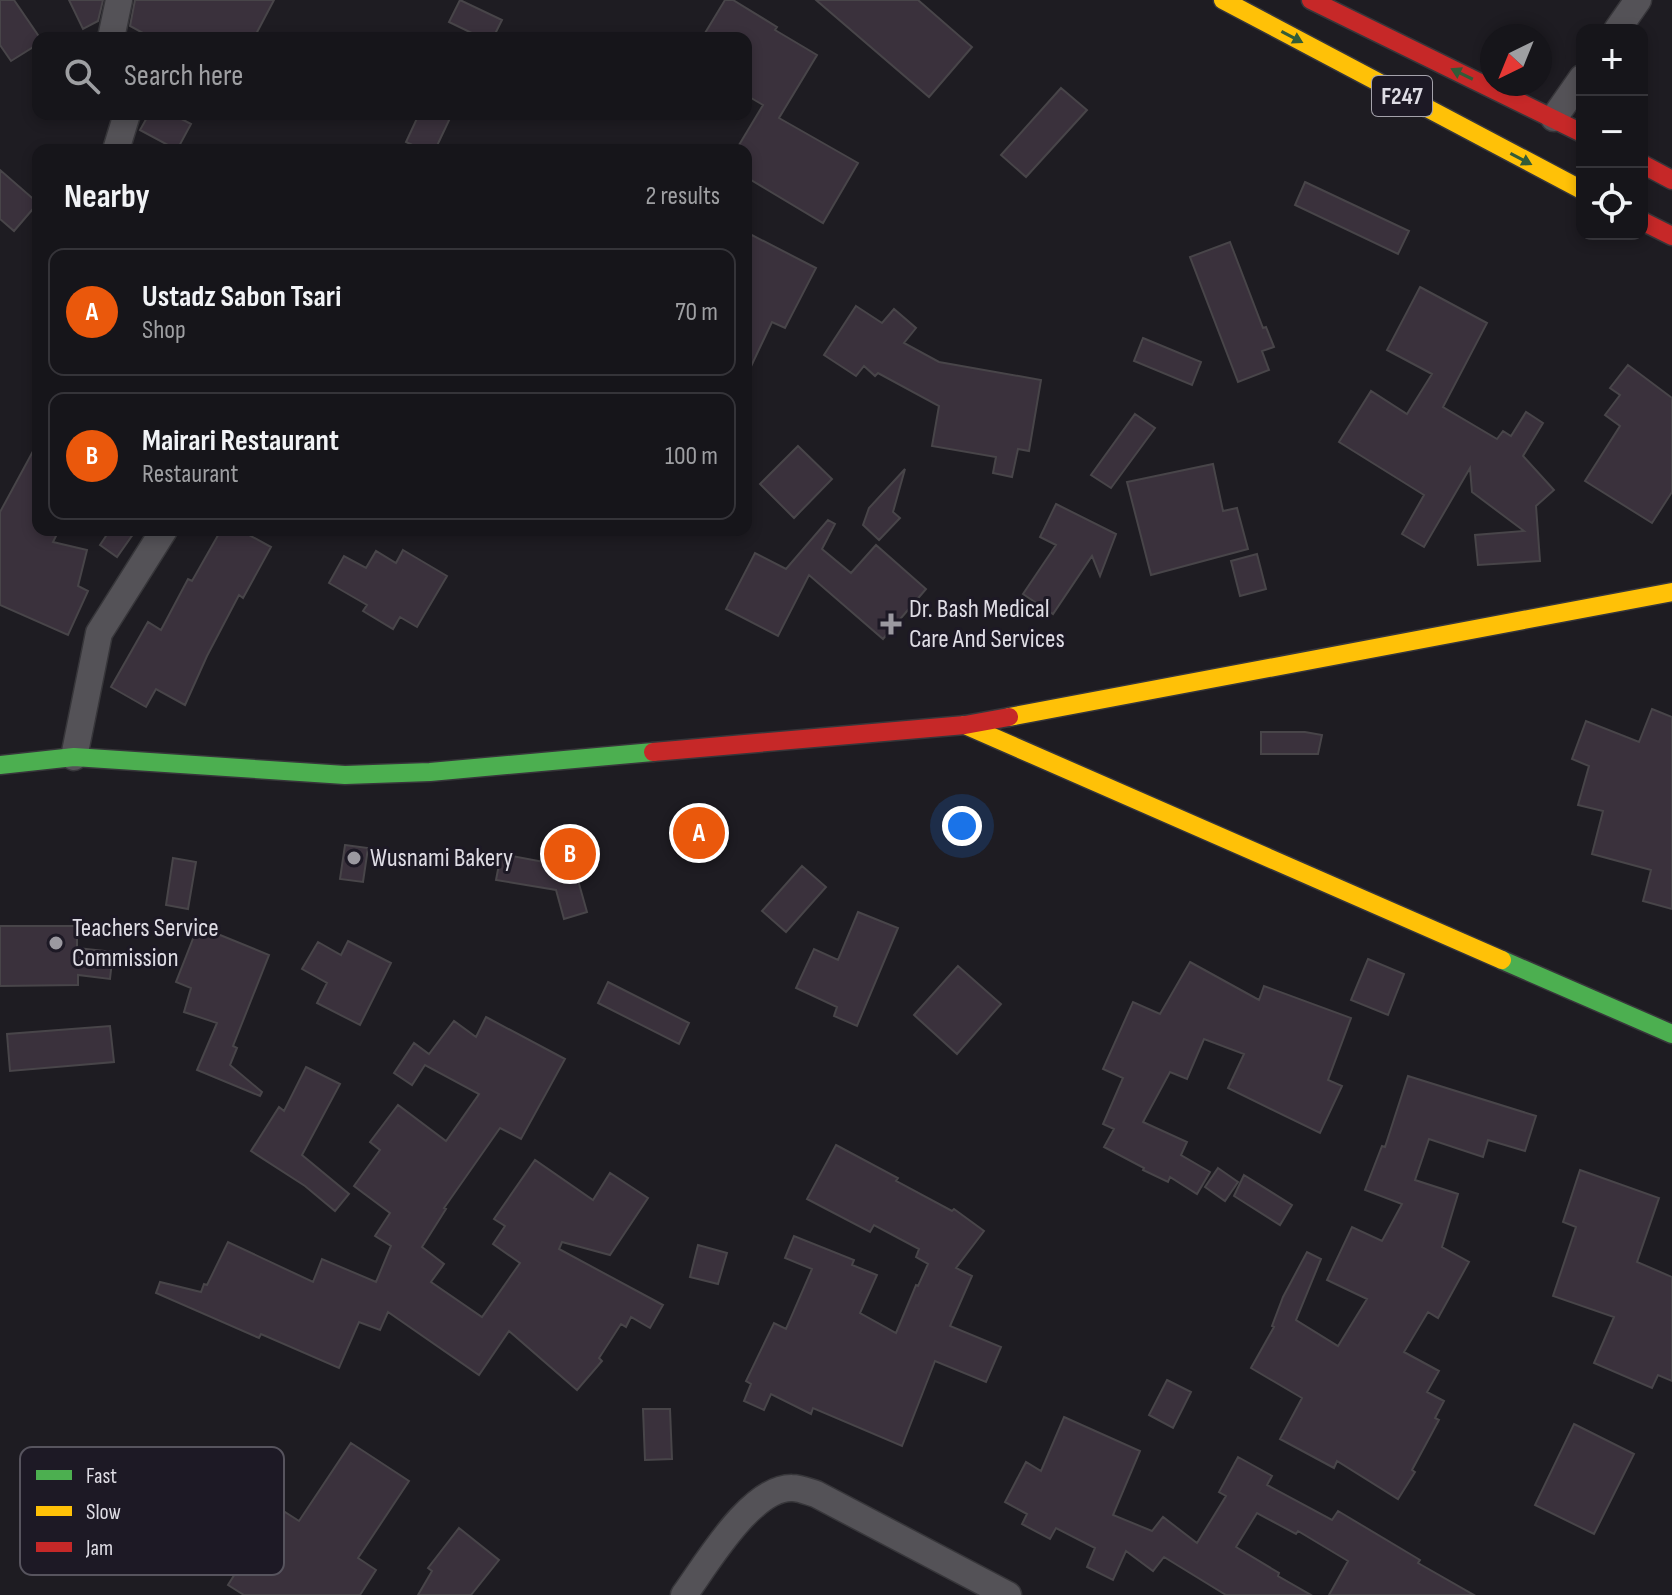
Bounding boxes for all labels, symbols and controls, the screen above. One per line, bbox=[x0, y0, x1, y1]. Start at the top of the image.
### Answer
north arrow bbox=[1480, 24, 1552, 96]
map controls bbox=[1576, 24, 1648, 240]
button: + bbox=[1576, 24, 1648, 96]
one-way arrow bbox=[1280, 30, 1303, 43]
search box bbox=[32, 32, 752, 120]
icon: search bbox=[60, 54, 104, 98]
text: Search here bbox=[124, 58, 243, 94]
one-way arrow bbox=[1450, 67, 1473, 81]
road number: F247 bbox=[1372, 76, 1432, 116]
button: − bbox=[1576, 96, 1648, 168]
one-way arrow bbox=[1510, 151, 1532, 165]
button: locate bbox=[1576, 168, 1648, 240]
text: Nearby bbox=[64, 176, 150, 217]
text: 2 results bbox=[646, 181, 720, 212]
text: Ustadz Sabon Tsari bbox=[142, 279, 341, 315]
text: A bbox=[86, 297, 98, 328]
text: 70 m bbox=[675, 297, 718, 328]
text: Shop bbox=[142, 315, 186, 346]
text: Mairari Restaurant bbox=[142, 423, 339, 459]
text: B bbox=[86, 441, 98, 472]
text: 100 m bbox=[665, 441, 718, 472]
text: Restaurant bbox=[142, 459, 238, 490]
place label: Dr. Bash Medical Care And Services bbox=[909, 594, 1065, 655]
marker: Dr. Bash Medical Care And Services bbox=[880, 613, 902, 635]
pin: A bbox=[673, 803, 725, 863]
your location bbox=[942, 806, 982, 846]
pin: B bbox=[544, 824, 596, 884]
place label: Wusnami Bakery bbox=[370, 843, 513, 874]
marker: Wusnami Bakery bbox=[345, 849, 363, 867]
place label: Teachers Service Commission bbox=[72, 913, 219, 974]
marker: Teachers Service Commission bbox=[47, 934, 65, 952]
legend bbox=[20, 1447, 284, 1575]
text: Fast bbox=[86, 1463, 117, 1490]
text: Slow bbox=[86, 1499, 121, 1526]
text: Jam bbox=[85, 1535, 113, 1562]

